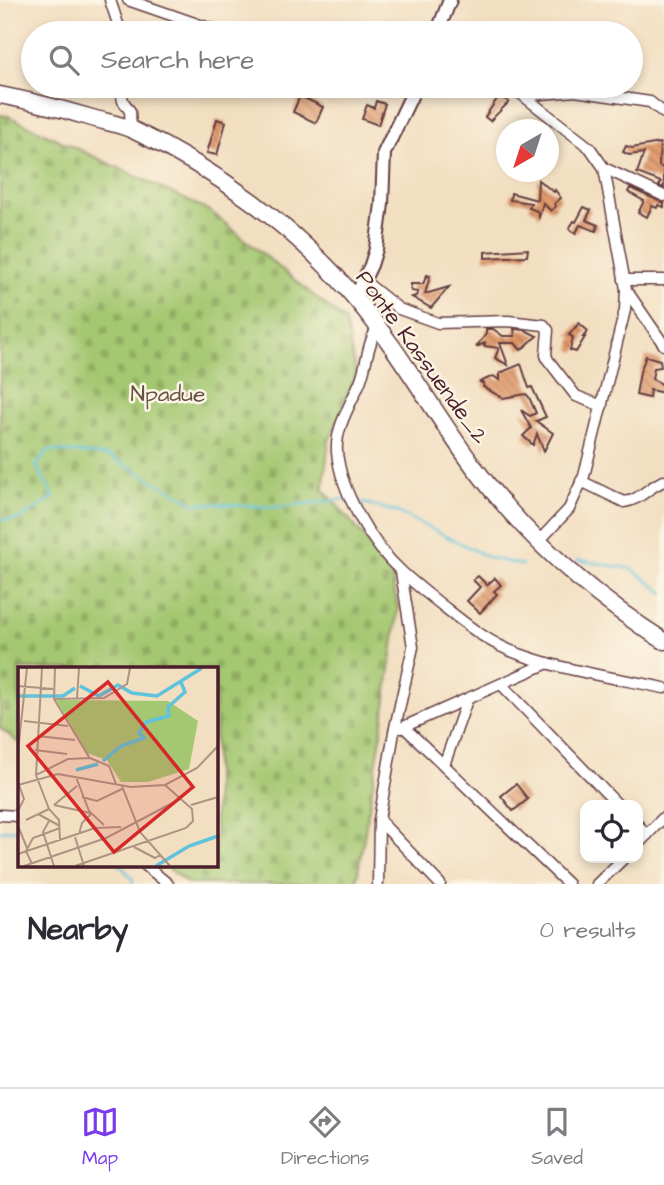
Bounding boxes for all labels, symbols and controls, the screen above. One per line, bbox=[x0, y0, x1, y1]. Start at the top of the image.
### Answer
search box bbox=[21, 21, 643, 98]
icon: search bbox=[45, 41, 83, 79]
text: Search here bbox=[101, 42, 254, 78]
north arrow bbox=[496, 119, 559, 182]
street label: Ponte Kassuende_2 bbox=[348, 264, 496, 450]
park label: Npadue bbox=[131, 378, 205, 410]
inset map bbox=[18, 667, 217, 866]
map controls bbox=[580, 800, 643, 863]
button: locate bbox=[580, 800, 643, 863]
text: Nearby bbox=[28, 909, 128, 951]
text: 0 results bbox=[539, 914, 636, 946]
tab: Map bbox=[81, 1103, 119, 1172]
tab: Directions bbox=[281, 1103, 369, 1172]
tab: Saved bbox=[531, 1103, 583, 1172]

